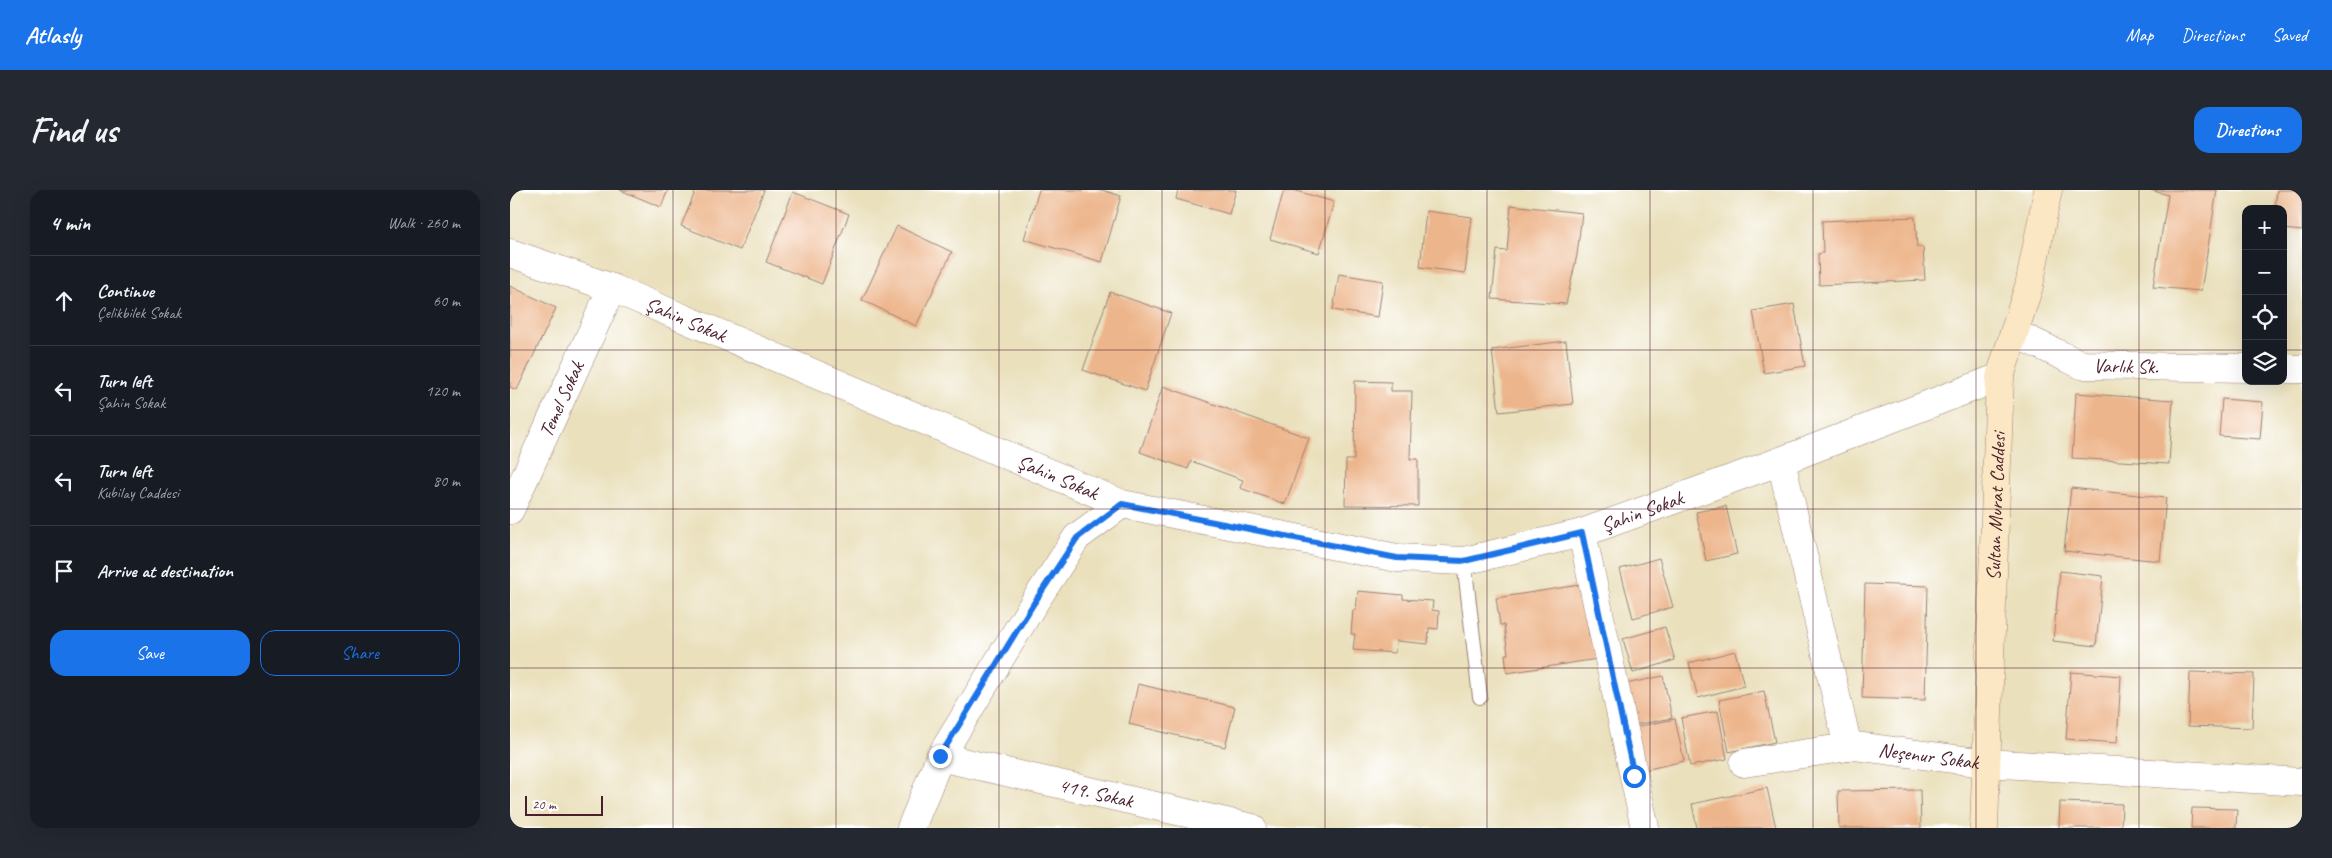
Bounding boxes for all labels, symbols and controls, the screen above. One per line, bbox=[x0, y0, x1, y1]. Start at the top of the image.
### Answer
text: Atlasly bbox=[25, 20, 81, 50]
text: Map bbox=[2126, 24, 2153, 46]
text: Directions bbox=[2181, 24, 2244, 46]
text: Saved bbox=[2272, 24, 2307, 46]
button: Directions bbox=[2194, 107, 2302, 153]
text: Find us bbox=[30, 108, 117, 153]
map controls bbox=[2242, 205, 2287, 385]
button: + bbox=[2242, 205, 2287, 250]
text: 4 min bbox=[50, 210, 90, 236]
text: Walk · 260 m bbox=[388, 213, 460, 233]
button: − bbox=[2242, 250, 2287, 295]
text: Continue bbox=[97, 279, 154, 303]
icon: ahead bbox=[50, 287, 78, 315]
text: 60 m bbox=[433, 291, 460, 311]
street label: Şahin Sokak bbox=[642, 291, 732, 348]
button: locate bbox=[2242, 295, 2287, 340]
text: Çelikbilek Sokak bbox=[97, 303, 181, 323]
button: layers bbox=[2242, 340, 2287, 385]
street label: Varlık Sk. bbox=[2093, 353, 2159, 379]
street label: Temel Sokak bbox=[533, 356, 590, 441]
text: Turn left bbox=[97, 369, 152, 393]
icon: left bbox=[50, 377, 78, 405]
text: 120 m bbox=[426, 381, 460, 401]
text: Şahin Sokak bbox=[97, 393, 165, 413]
street label: Sultan Murat Caddesi bbox=[1980, 429, 2011, 581]
street label: Şahin Sokak bbox=[1014, 449, 1104, 506]
text: Turn left bbox=[97, 459, 152, 483]
icon: left bbox=[50, 467, 78, 495]
text: 80 m bbox=[433, 471, 460, 491]
text: Kubilay Caddesi bbox=[97, 483, 179, 503]
street label: Şahin Sokak bbox=[1597, 484, 1688, 538]
icon: arrive bbox=[50, 557, 78, 585]
text: Arrive at destination bbox=[97, 559, 233, 583]
button: Save bbox=[50, 630, 250, 676]
button: Share bbox=[260, 630, 460, 676]
street label: Neşenur Sokak bbox=[1877, 737, 1982, 775]
route end bbox=[929, 745, 952, 768]
route start bbox=[1623, 765, 1646, 788]
street label: 419. Sokak bbox=[1057, 772, 1137, 813]
scale bar bbox=[525, 793, 602, 816]
text: 20 m bbox=[532, 796, 556, 813]

